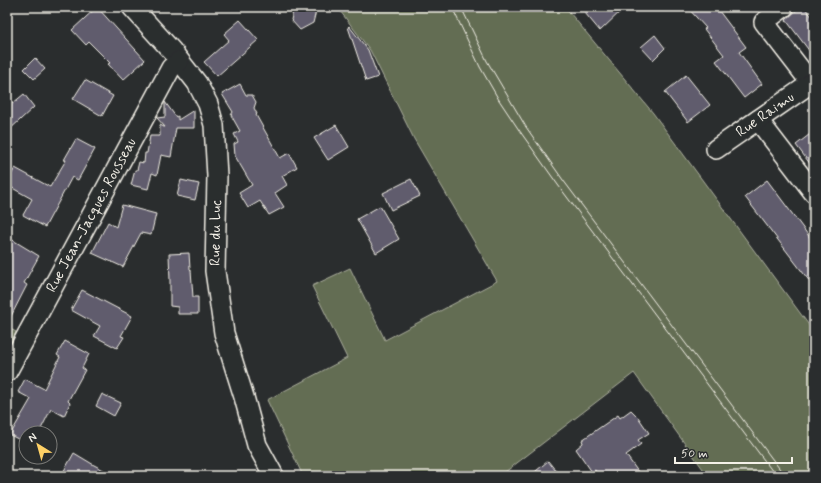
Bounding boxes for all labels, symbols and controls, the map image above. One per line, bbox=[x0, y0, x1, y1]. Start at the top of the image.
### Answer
street label: Rue Raimu bbox=[732, 87, 799, 142]
street label: Rue Jean-Jacques Rousseau bbox=[42, 135, 141, 296]
street label: Rue du Luc bbox=[205, 200, 227, 266]
north arrow bbox=[18, 425, 58, 465]
text: N bbox=[25, 430, 40, 446]
scale bar bbox=[675, 439, 792, 465]
text: 50 m bbox=[681, 446, 708, 462]

